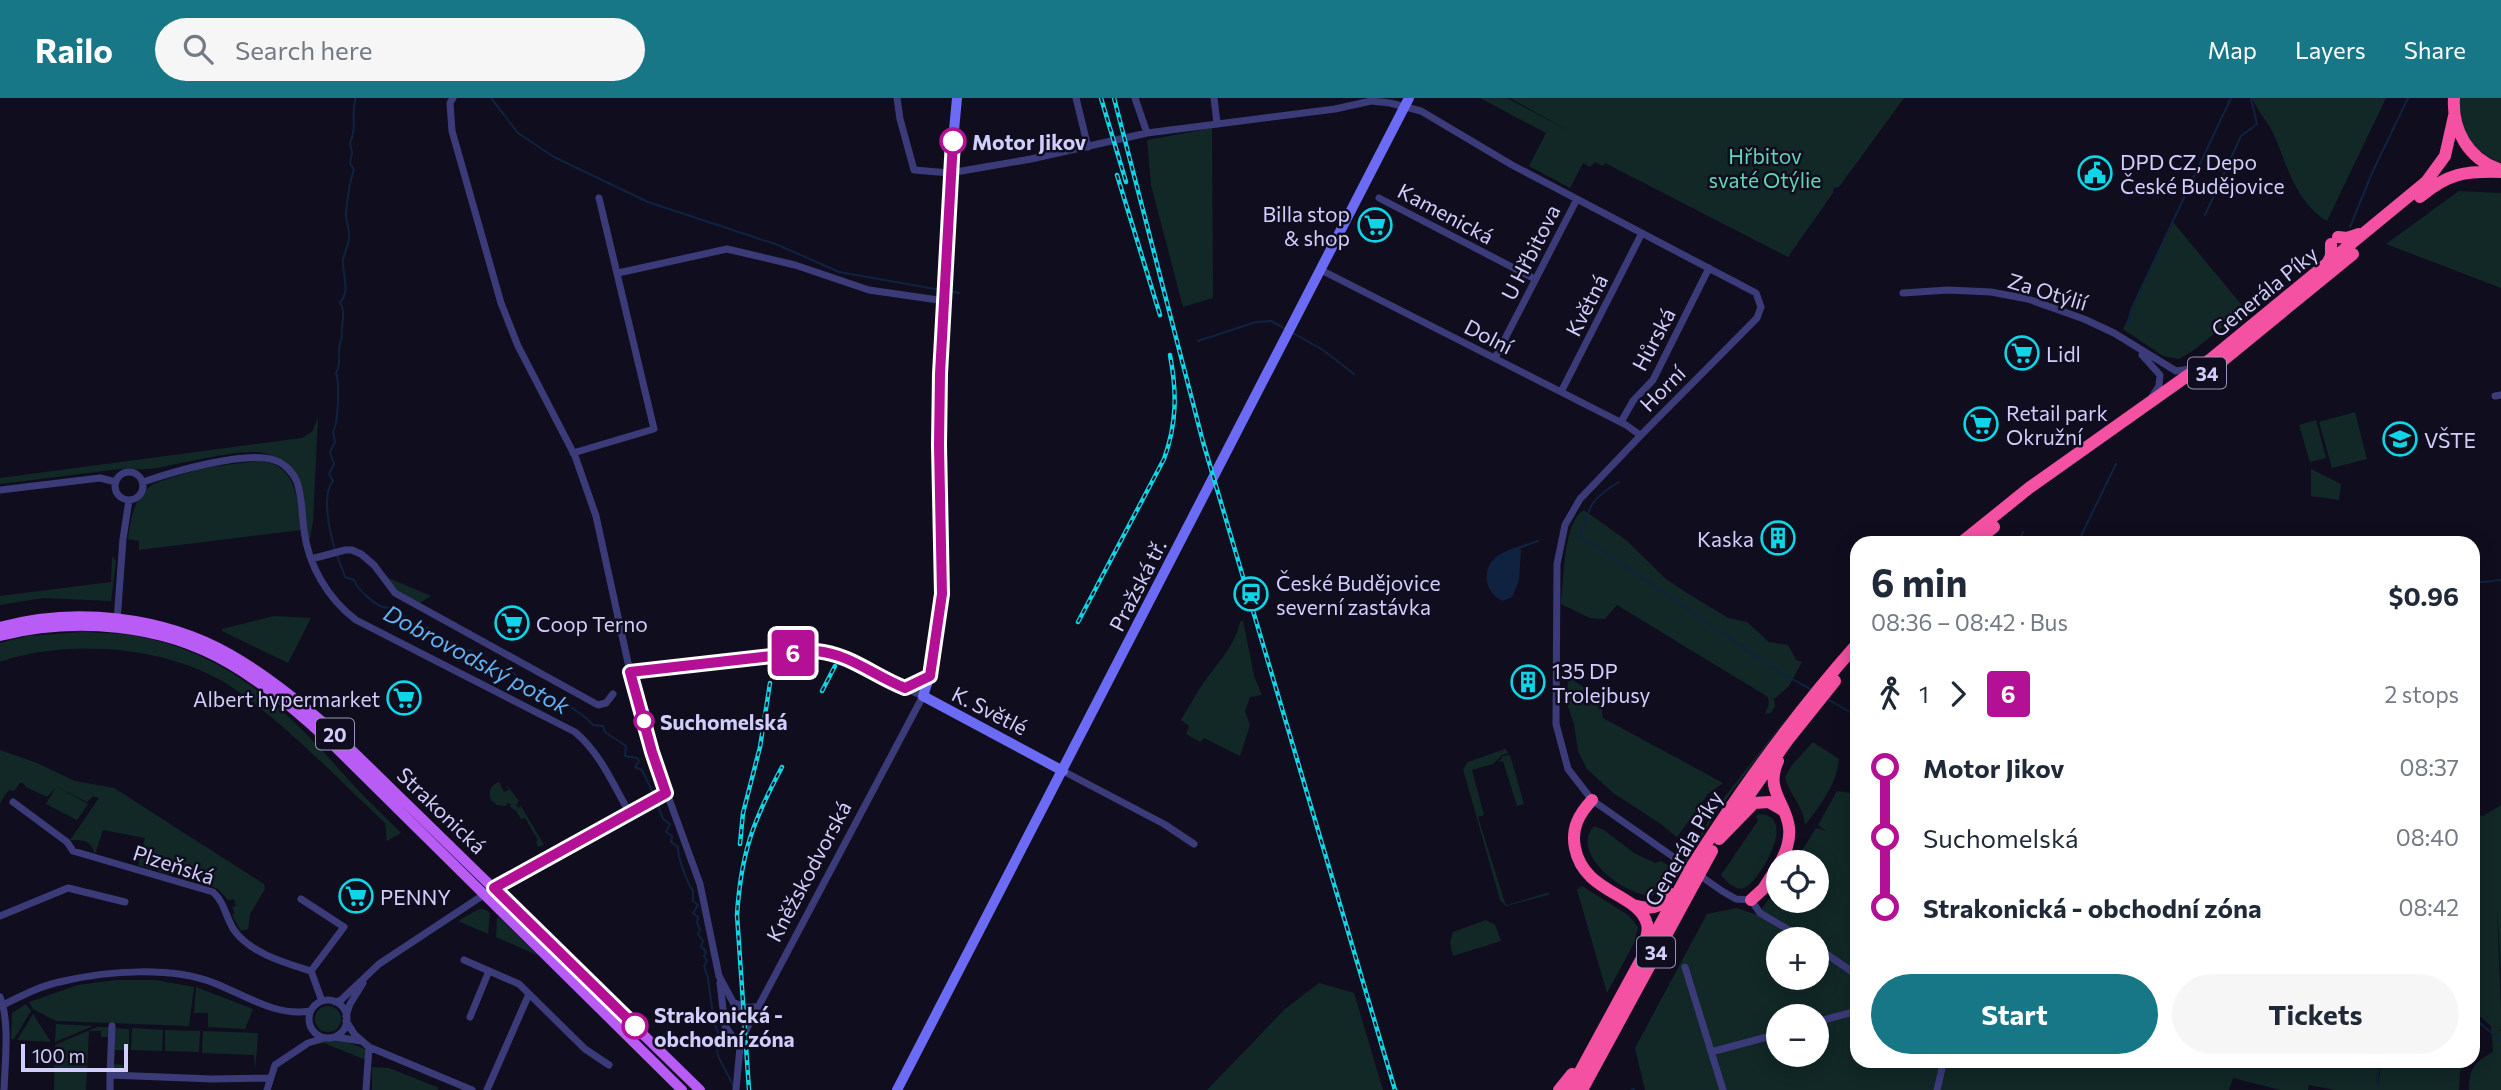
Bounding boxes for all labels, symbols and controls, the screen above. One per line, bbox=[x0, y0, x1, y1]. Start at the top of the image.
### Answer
search box bbox=[155, 18, 645, 81]
text: Railo bbox=[35, 29, 113, 70]
icon: search bbox=[179, 30, 217, 68]
text: Search here bbox=[235, 34, 372, 65]
text: Map bbox=[2208, 35, 2257, 64]
text: Layers bbox=[2295, 35, 2366, 64]
text: Share bbox=[2404, 35, 2466, 64]
marker: Motor Jikov bbox=[940, 128, 966, 154]
place label: Motor Jikov bbox=[972, 129, 1087, 154]
park label: Hřbitov svaté Otýlie bbox=[1709, 143, 1821, 192]
place label: DPD CZ, Depo České Budějovice bbox=[2120, 149, 2285, 198]
public building icon: DPD CZ, Depo České Budějovice bbox=[2076, 154, 2114, 192]
street label: Kamenická bbox=[1394, 177, 1498, 249]
street label: U Hřbitova bbox=[1495, 200, 1565, 304]
place label: Billa stop & shop bbox=[1262, 201, 1350, 250]
supermarket icon: Billa stop & shop bbox=[1356, 206, 1394, 244]
street label: Generála Píky bbox=[2206, 240, 2322, 342]
street label: Za Otýlií bbox=[2005, 267, 2091, 315]
street label: Květná bbox=[1560, 270, 1612, 340]
street label: Hůrská bbox=[1626, 303, 1680, 375]
street label: Dolní bbox=[1461, 313, 1518, 359]
supermarket icon: Lidl bbox=[2003, 334, 2041, 372]
place label: Lidl bbox=[2046, 341, 2081, 366]
road number: 34 bbox=[2188, 358, 2226, 388]
street label: Horní bbox=[1634, 360, 1690, 416]
place label: Retail park Okružní bbox=[2006, 400, 2108, 449]
supermarket icon: Retail park Okružní bbox=[1962, 405, 2000, 443]
school or university icon: VŠTE bbox=[2381, 420, 2419, 458]
place label: VŠTE bbox=[2424, 427, 2476, 452]
building icon: Kaska bbox=[1759, 519, 1797, 557]
place label: Kaska bbox=[1697, 526, 1754, 551]
street label: Pražská tř. bbox=[1103, 535, 1171, 635]
text: 6 min bbox=[1871, 558, 1967, 605]
place label: České Budějovice severní zastávka bbox=[1276, 570, 1441, 619]
station icon: České Budějovice severní zastávka bbox=[1232, 575, 1270, 613]
text: $0.96 bbox=[2389, 580, 2459, 611]
water label: Dobrovodský potok bbox=[379, 598, 575, 720]
supermarket icon: Coop Terno bbox=[493, 604, 531, 642]
text: 08:36 – 08:42 · Bus bbox=[1871, 608, 2068, 636]
place label: Coop Terno bbox=[536, 611, 648, 636]
line badge: 6 bbox=[770, 630, 816, 676]
text: 6 bbox=[786, 638, 800, 667]
place label: 135 DP Trolejbusy bbox=[1552, 658, 1651, 707]
building icon: 135 DP Trolejbusy bbox=[1509, 663, 1547, 701]
icon: walk bbox=[1871, 675, 1909, 713]
icon: forward bbox=[1939, 675, 1977, 713]
supermarket icon: Albert hypermarket bbox=[385, 679, 423, 717]
text: 6 bbox=[2001, 679, 2016, 708]
street label: K. Světlé bbox=[948, 680, 1032, 740]
text: 1 bbox=[1919, 680, 1929, 708]
text: 2 stops bbox=[2385, 680, 2459, 708]
place label: Albert hypermarket bbox=[193, 686, 380, 711]
place label: Suchomelská bbox=[660, 709, 787, 734]
marker: Suchomelská bbox=[634, 711, 654, 731]
road number: 20 bbox=[316, 719, 354, 750]
text: Motor Jikov bbox=[1923, 752, 2064, 783]
text: 08:37 bbox=[2399, 753, 2459, 781]
street label: Strakonická bbox=[393, 762, 491, 858]
street label: Generála Píky bbox=[1639, 786, 1727, 910]
street label: Kněžskodvorská bbox=[760, 796, 856, 946]
text: Suchomelská bbox=[1923, 822, 2078, 853]
text: 08:40 bbox=[2396, 823, 2459, 851]
street label: Plzeňská bbox=[130, 839, 218, 889]
map controls bbox=[1766, 850, 1829, 1067]
button: locate bbox=[1766, 850, 1829, 913]
supermarket icon: PENNY bbox=[337, 877, 375, 915]
place label: PENNY bbox=[380, 884, 451, 909]
text: Strakonická - obchodní zóna bbox=[1923, 892, 2262, 923]
text: 08:42 bbox=[2398, 893, 2459, 921]
button: + bbox=[1766, 927, 1829, 990]
road number: 34 bbox=[1637, 936, 1675, 968]
button: Start bbox=[1871, 974, 2158, 1054]
button: Tickets bbox=[2172, 974, 2459, 1054]
place label: Strakonická - obchodní zóna bbox=[654, 1002, 795, 1051]
button: − bbox=[1766, 1004, 1829, 1067]
marker: Strakonická - obchodní zóna bbox=[622, 1013, 648, 1039]
scale bar bbox=[21, 1041, 128, 1073]
text: 100 m bbox=[32, 1044, 85, 1067]

